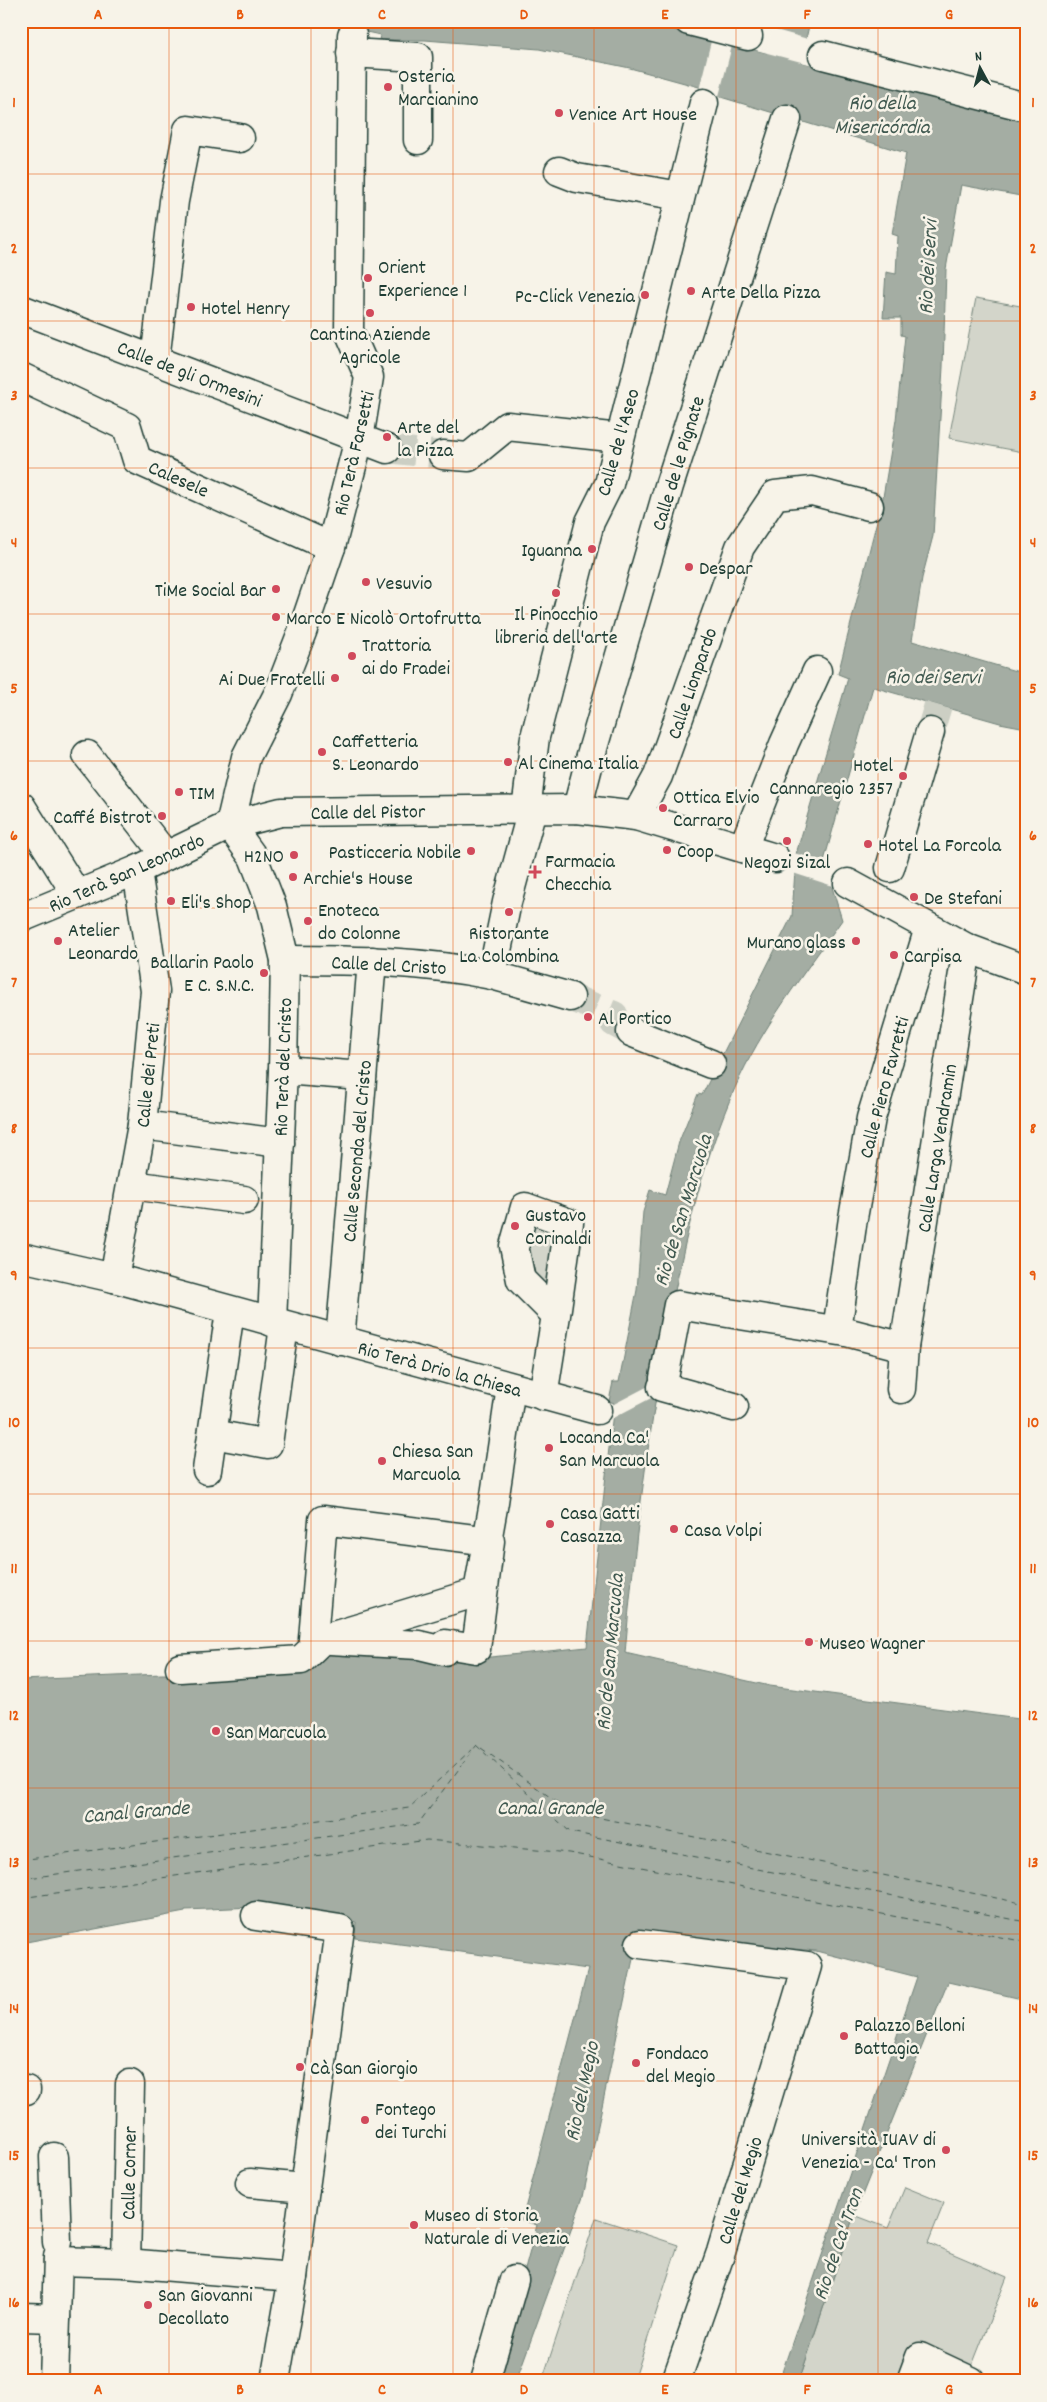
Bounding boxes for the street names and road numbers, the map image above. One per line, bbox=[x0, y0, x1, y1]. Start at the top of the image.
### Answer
street label: Calle de gli Ormesini bbox=[112, 335, 266, 416]
street label: Calle de l'Aseo bbox=[591, 386, 649, 500]
street label: Rio Terà Farsetti bbox=[328, 388, 384, 519]
street label: Calle de le Pignate bbox=[646, 393, 714, 535]
street label: Calesele bbox=[143, 455, 213, 507]
street label: Calle Lionpardo bbox=[662, 624, 726, 744]
street label: Calle del Pistor bbox=[311, 799, 426, 829]
street label: Rio Terà San Leonardo bbox=[45, 828, 210, 922]
street label: Calle del Cristo bbox=[331, 950, 447, 984]
street label: Rio Terà del Cristo bbox=[269, 997, 301, 1137]
street label: Calle Piero Favretti bbox=[853, 1013, 918, 1162]
street label: Calle dei Preti bbox=[131, 1021, 169, 1129]
street label: Calle Seconda del Cristo bbox=[337, 1059, 381, 1243]
street label: Calle Larga Vendramin bbox=[912, 1062, 966, 1235]
street label: Rio Terà Drio la Chiesa bbox=[354, 1336, 525, 1406]
street label: Calle Corner bbox=[116, 2125, 146, 2220]
street label: Calle del Megio bbox=[712, 2133, 772, 2248]

